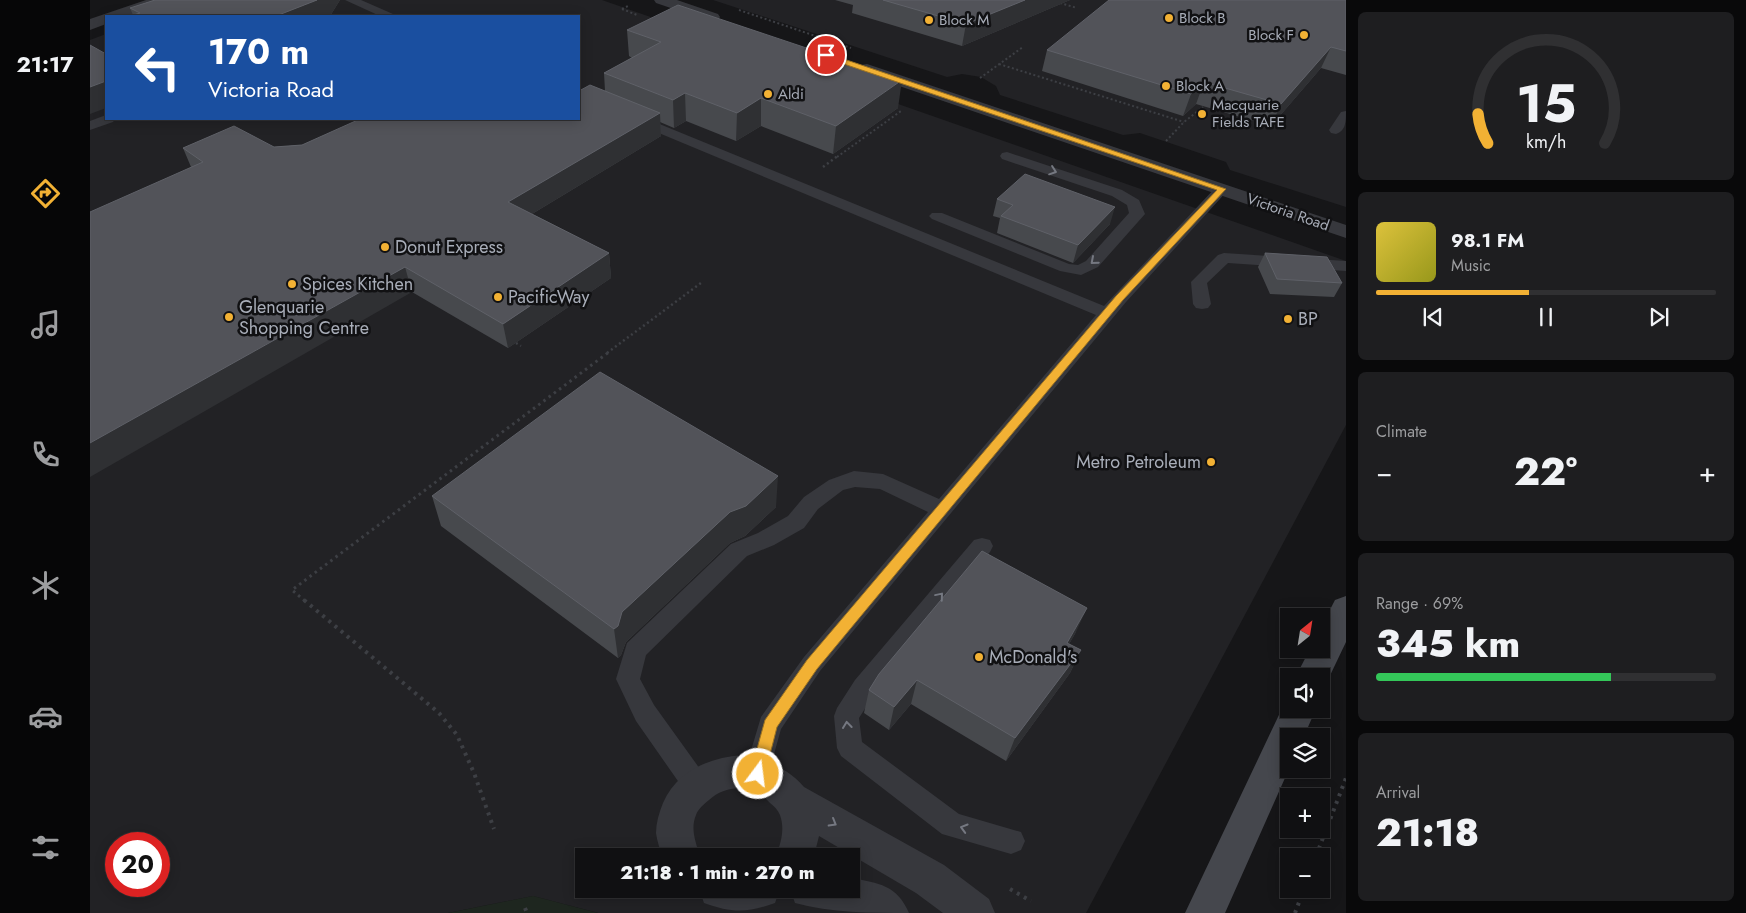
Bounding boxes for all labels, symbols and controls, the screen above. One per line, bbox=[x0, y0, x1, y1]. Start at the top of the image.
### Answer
place label: Block B bbox=[1179, 7, 1226, 29]
place label: Block M bbox=[939, 9, 989, 31]
marker: Block B bbox=[1163, 12, 1175, 24]
marker: Block M bbox=[923, 14, 935, 26]
place label: Block F bbox=[1248, 24, 1294, 46]
text: 170 m bbox=[208, 27, 309, 77]
marker: Block F bbox=[1298, 29, 1310, 41]
pin bbox=[805, 34, 847, 76]
icon: left bbox=[125, 35, 190, 100]
icon: arrive bbox=[812, 41, 840, 69]
text: 21:17 bbox=[16, 48, 74, 80]
text: 15 bbox=[1516, 66, 1576, 142]
text: Victoria Road bbox=[208, 73, 334, 105]
place label: Block A bbox=[1176, 75, 1224, 97]
marker: Block A bbox=[1160, 80, 1172, 92]
place label: Aldi bbox=[778, 83, 804, 105]
marker: Aldi bbox=[762, 88, 774, 100]
place label: Macquarie Fields TAFE bbox=[1212, 94, 1285, 133]
marker: Macquarie Fields TAFE bbox=[1196, 108, 1208, 120]
text: km/h bbox=[1526, 129, 1566, 155]
one-way arrow bbox=[1048, 166, 1056, 176]
icon: directions bbox=[28, 176, 63, 211]
street label: Victoria Road bbox=[1244, 188, 1332, 236]
text: 98.1 FM bbox=[1451, 227, 1524, 254]
place label: Donut Express bbox=[395, 234, 503, 260]
marker: Donut Express bbox=[379, 241, 391, 253]
text: Music bbox=[1451, 254, 1491, 277]
one-way arrow bbox=[1090, 255, 1099, 264]
place label: Spices Kitchen bbox=[302, 271, 413, 297]
marker: Spices Kitchen bbox=[286, 278, 298, 290]
place label: PacificWay bbox=[508, 284, 589, 310]
marker: PacificWay bbox=[492, 291, 504, 303]
place label: Glenquarie Shopping Centre bbox=[239, 294, 369, 341]
icon: previous bbox=[1419, 303, 1447, 331]
icon: pause bbox=[1532, 303, 1560, 331]
icon: next bbox=[1645, 303, 1673, 331]
place label: BP bbox=[1298, 306, 1318, 332]
icon: music bbox=[28, 307, 63, 342]
marker: Glenquarie Shopping Centre bbox=[223, 311, 235, 323]
marker: BP bbox=[1282, 313, 1294, 325]
text: Climate bbox=[1376, 420, 1427, 443]
icon: phone bbox=[28, 437, 63, 472]
text: 22° bbox=[1514, 444, 1577, 499]
place label: Metro Petroleum bbox=[1076, 449, 1201, 475]
text: − bbox=[1376, 452, 1393, 493]
text: + bbox=[1699, 452, 1716, 493]
marker: Metro Petroleum bbox=[1205, 456, 1217, 468]
icon: climate bbox=[28, 568, 63, 603]
one-way arrow bbox=[935, 592, 944, 601]
text: Range · 69% bbox=[1376, 592, 1463, 615]
north arrow bbox=[1280, 608, 1330, 658]
map controls bbox=[1280, 608, 1330, 898]
text: 345 km bbox=[1376, 616, 1520, 671]
place label: McDonald's bbox=[989, 644, 1077, 670]
marker: McDonald's bbox=[973, 651, 985, 663]
button: sound bbox=[1280, 668, 1330, 718]
icon: car bbox=[28, 699, 63, 734]
one-way arrow bbox=[842, 721, 853, 729]
button: layers bbox=[1280, 728, 1330, 778]
position arrow bbox=[731, 747, 783, 799]
text: Arrival bbox=[1376, 781, 1420, 804]
button: + bbox=[1280, 788, 1330, 838]
text: 21:18 bbox=[1376, 805, 1479, 860]
one-way arrow bbox=[828, 817, 837, 827]
one-way arrow bbox=[960, 823, 968, 833]
icon: filters bbox=[28, 830, 63, 865]
speed limit sign: 20 bbox=[105, 832, 170, 897]
button: − bbox=[1280, 848, 1330, 898]
text: 21:18 · 1 min · 270 m bbox=[620, 859, 815, 886]

